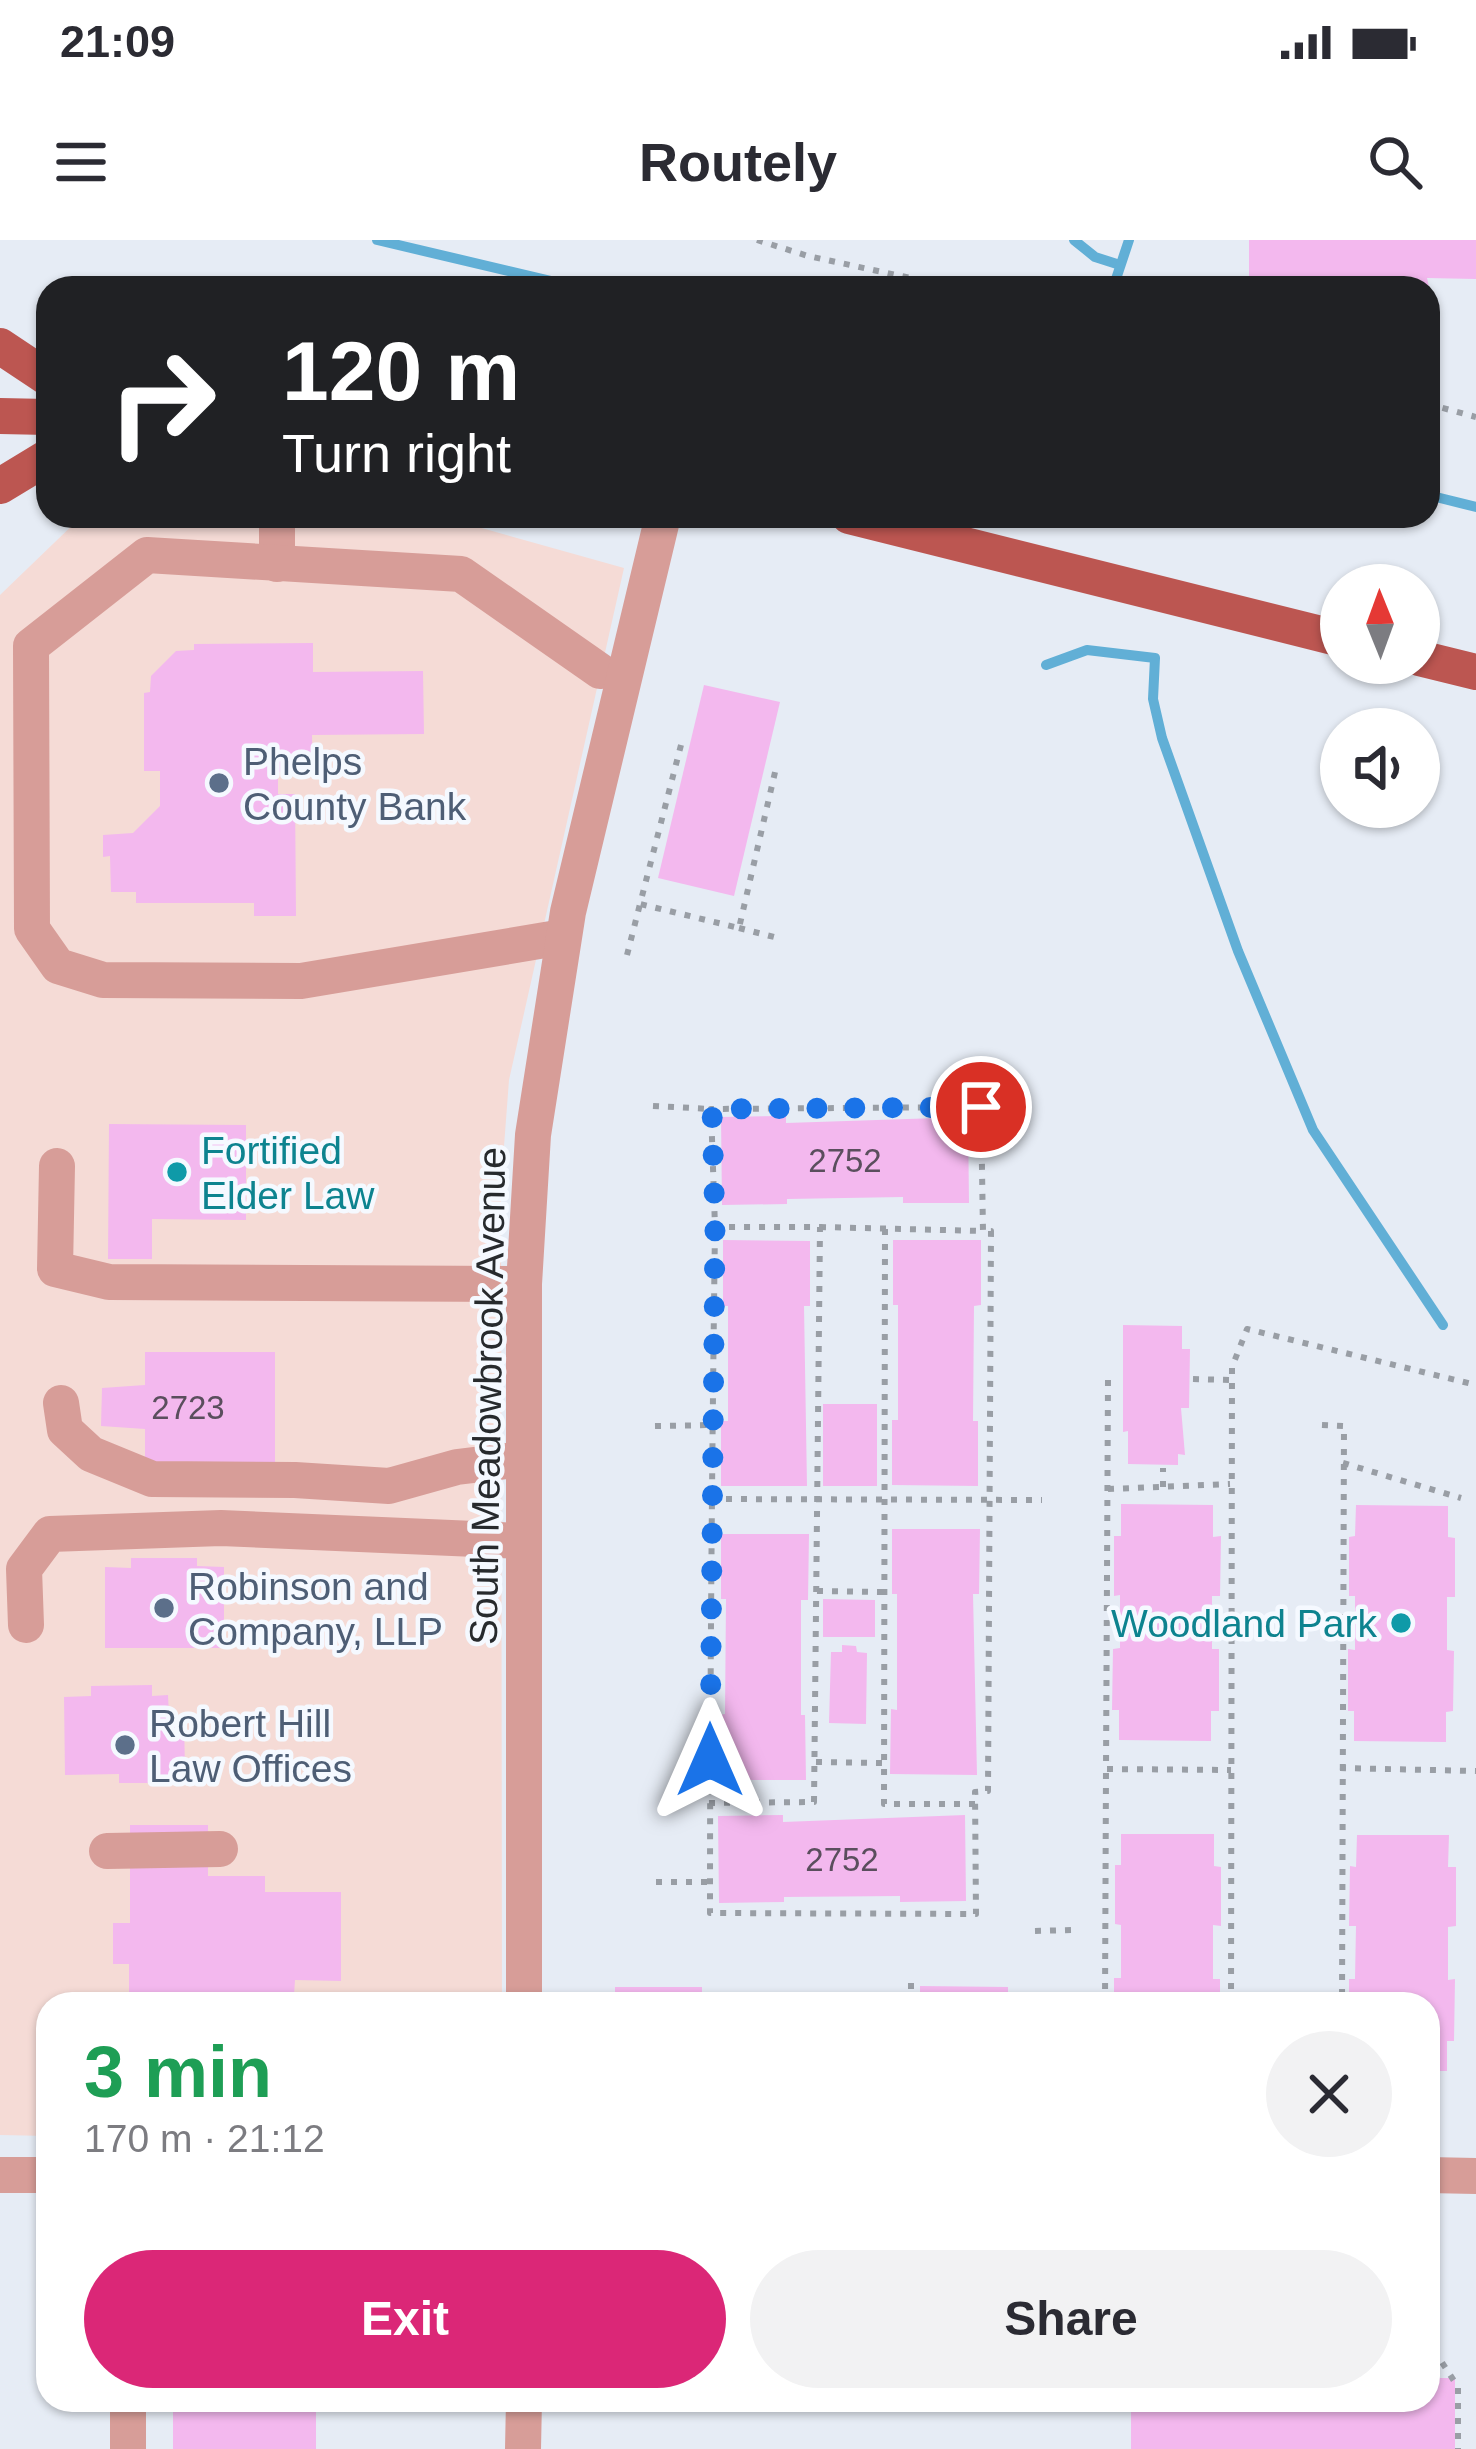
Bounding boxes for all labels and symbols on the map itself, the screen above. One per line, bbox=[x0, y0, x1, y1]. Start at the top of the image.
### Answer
north arrow bbox=[1320, 564, 1440, 684]
place label: Phelps County Bank bbox=[243, 740, 467, 828]
marker: Phelps County Bank bbox=[206, 770, 232, 796]
pin bbox=[930, 1056, 1032, 1158]
place label: Fortified Elder Law bbox=[201, 1129, 375, 1217]
house number: 2752 bbox=[808, 1142, 882, 1179]
street label: South Meadowbrook Avenue bbox=[462, 1147, 513, 1645]
marker: Fortified Elder Law bbox=[164, 1159, 190, 1185]
house number: 2723 bbox=[151, 1389, 225, 1426]
place label: Robinson and Company, LLP bbox=[188, 1565, 443, 1653]
marker: Robinson and Company, LLP bbox=[151, 1595, 177, 1621]
place label: Woodland Park bbox=[1111, 1602, 1377, 1645]
marker: Woodland Park bbox=[1388, 1610, 1414, 1636]
position arrow bbox=[647, 1697, 773, 1823]
place label: Robert Hill Law Offices bbox=[149, 1702, 352, 1790]
marker: Robert Hill Law Offices bbox=[112, 1732, 138, 1758]
house number: 2752 bbox=[805, 1841, 879, 1878]

